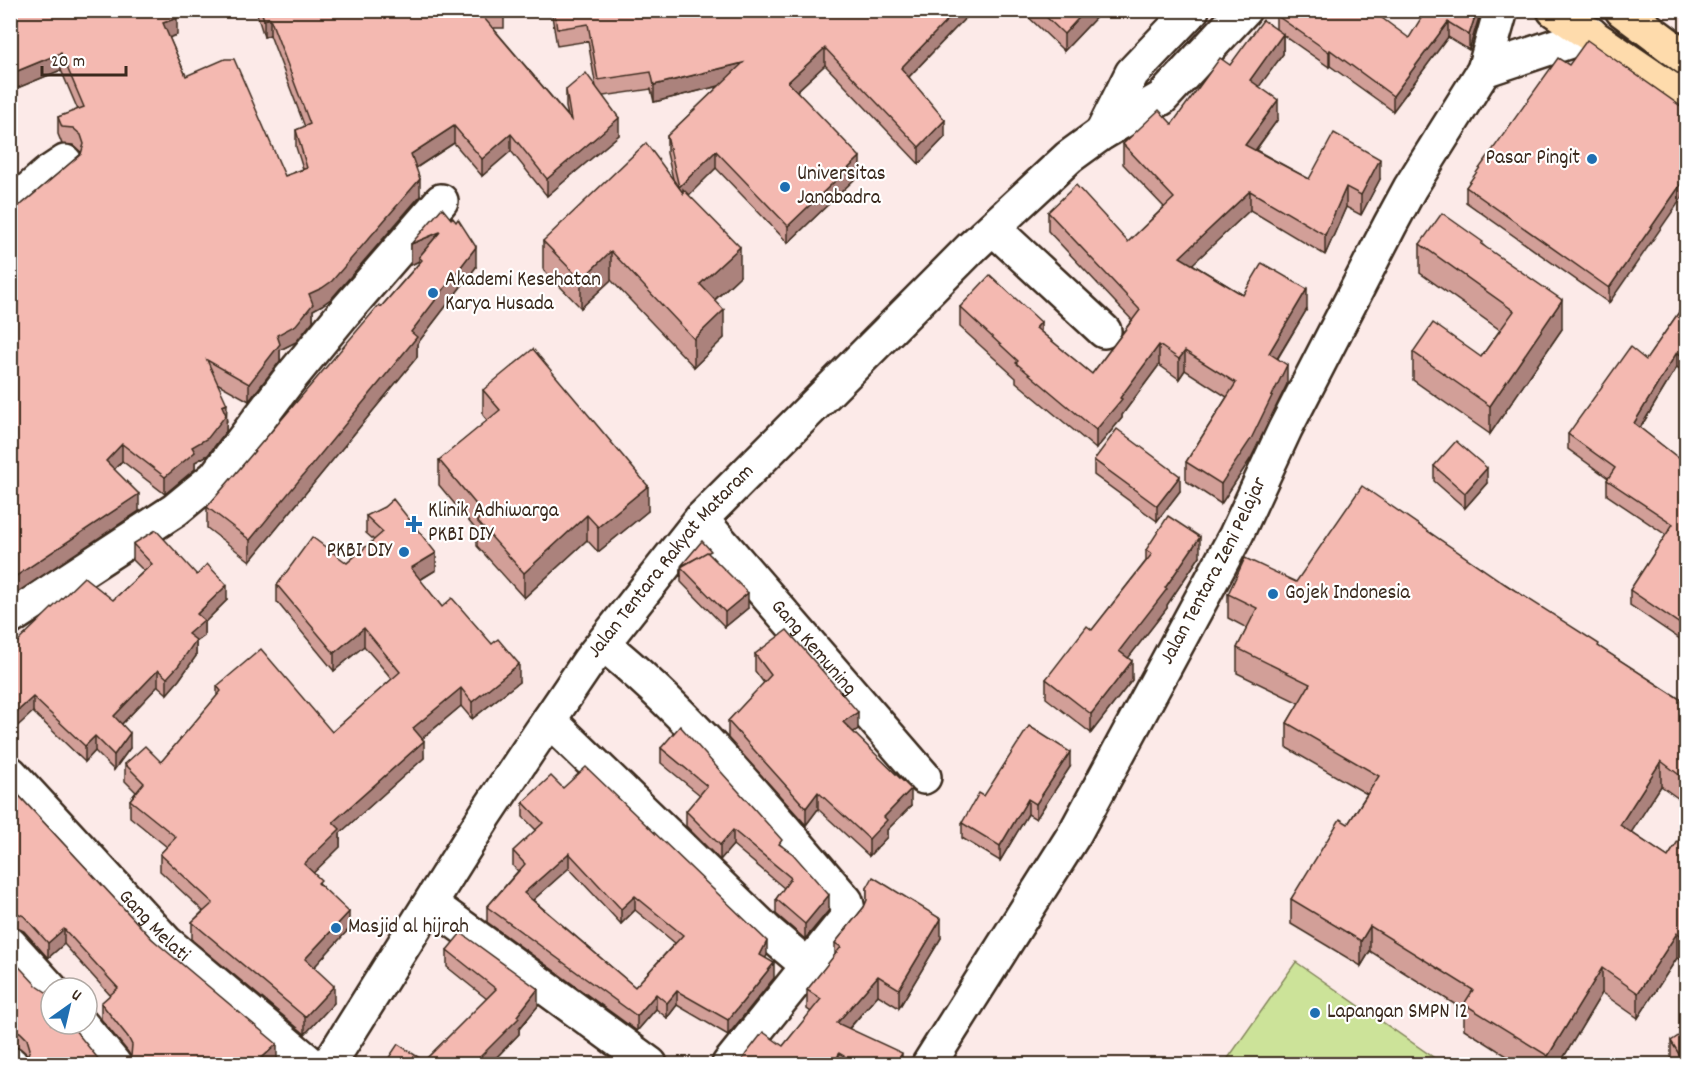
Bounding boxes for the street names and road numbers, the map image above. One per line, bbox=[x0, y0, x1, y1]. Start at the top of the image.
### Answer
street label: Jalan Tentara Rakyat Mataram bbox=[581, 458, 762, 665]
street label: Jalan Tentara Zeni Pelajar bbox=[1153, 472, 1276, 671]
street label: Gang Kemuning bbox=[763, 594, 863, 703]
street label: Gang Melati bbox=[110, 883, 196, 970]

